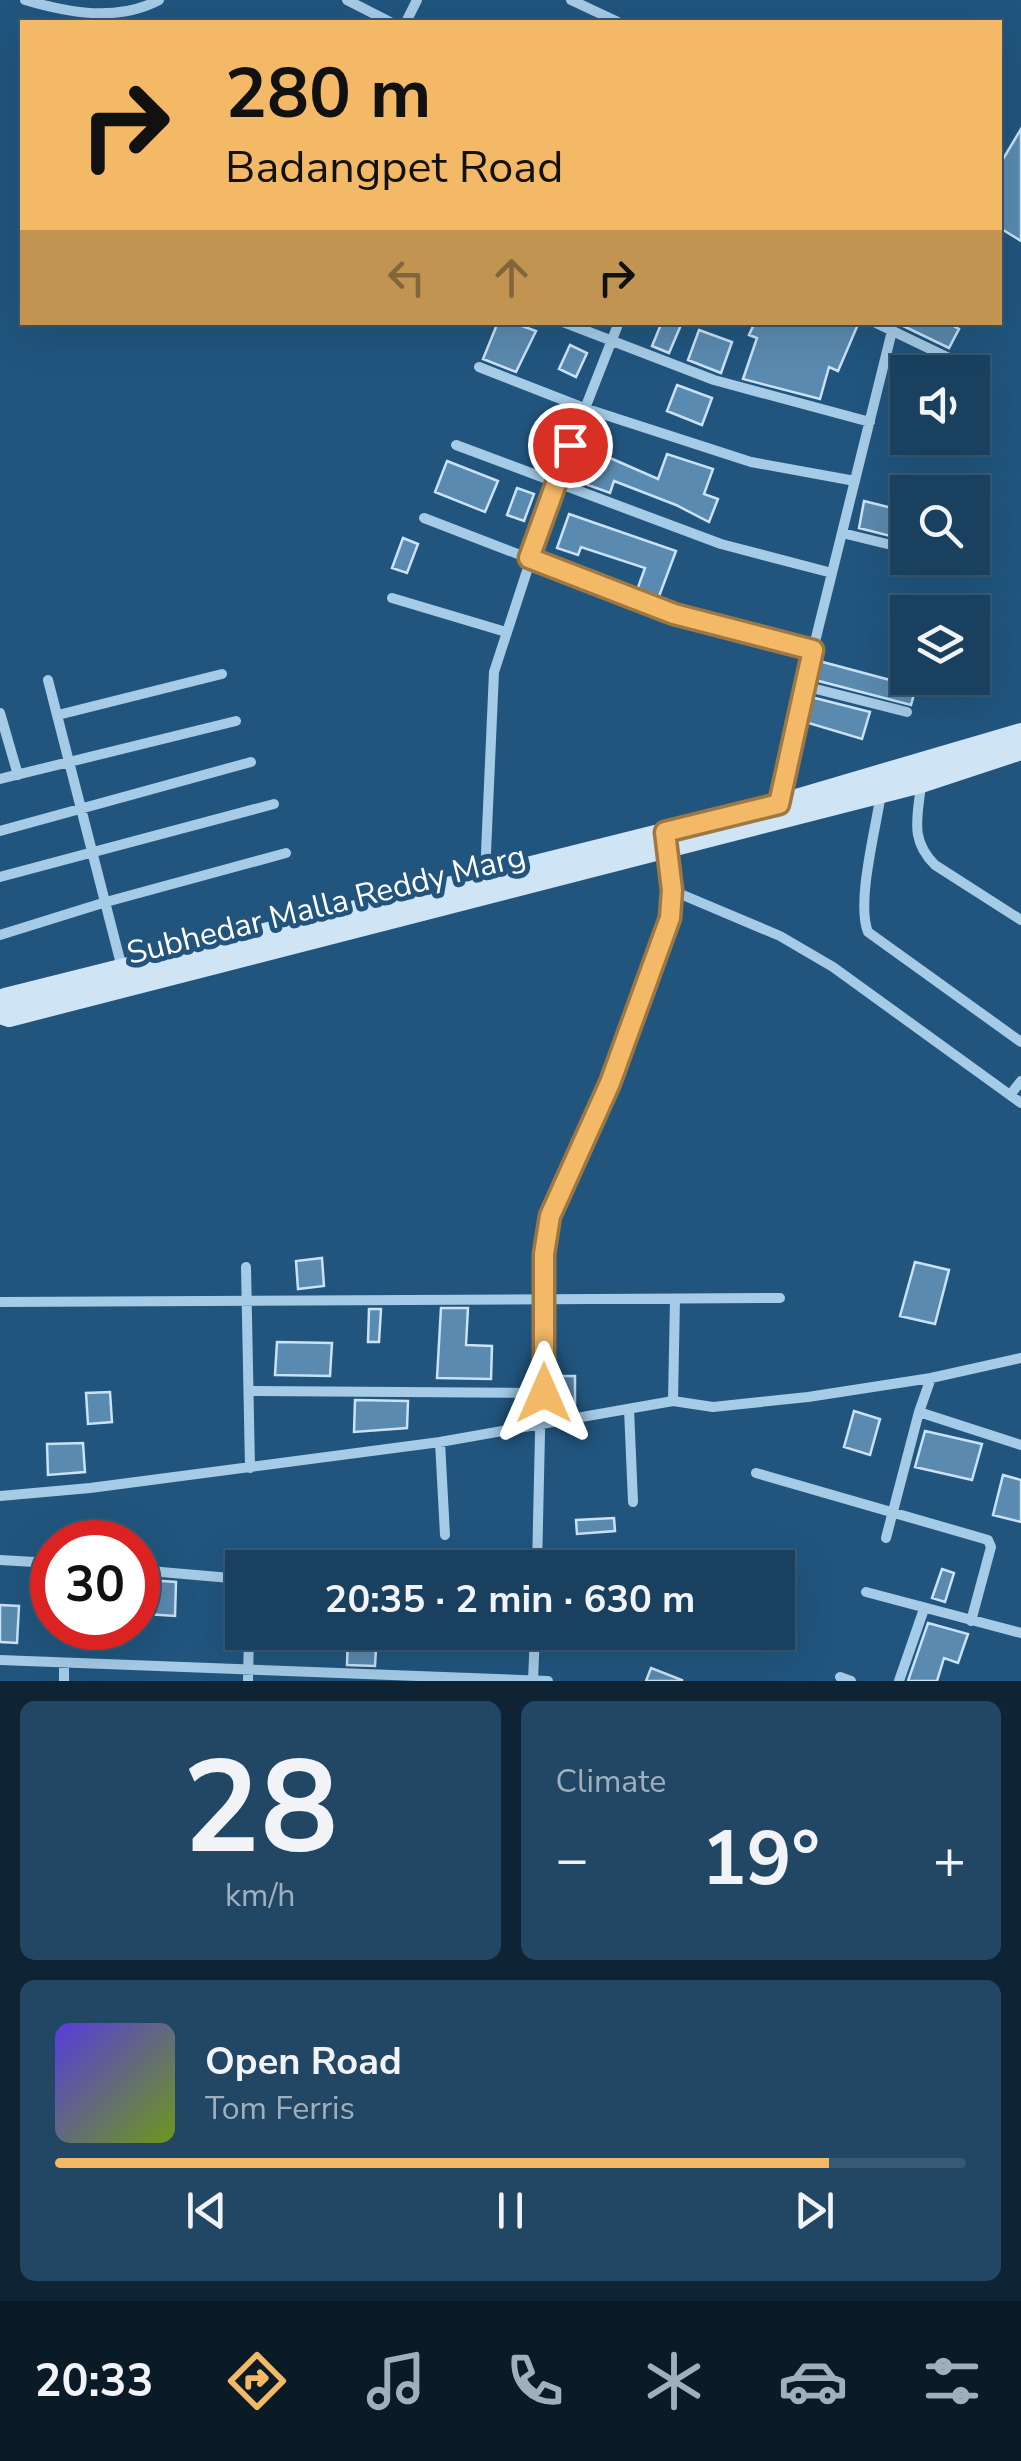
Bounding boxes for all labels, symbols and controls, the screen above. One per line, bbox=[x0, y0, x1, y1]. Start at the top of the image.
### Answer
text: 280 m bbox=[225, 46, 431, 142]
icon: right bbox=[60, 60, 190, 190]
text: Badangpet Road bbox=[225, 137, 563, 198]
icon: left bbox=[379, 250, 434, 305]
icon: ahead bbox=[484, 250, 539, 305]
icon: right bbox=[589, 250, 644, 305]
map controls bbox=[890, 355, 990, 695]
button: sound bbox=[890, 355, 990, 455]
pin bbox=[528, 403, 613, 488]
icon: arrive bbox=[543, 418, 598, 473]
button: search bbox=[890, 475, 990, 575]
button: layers bbox=[890, 595, 990, 695]
street label: Subhedar Malla Reddy Marg bbox=[122, 834, 530, 975]
position arrow bbox=[492, 1341, 596, 1445]
speed limit sign: 30 bbox=[30, 1520, 160, 1650]
text: 20:35 · 2 min · 630 m bbox=[325, 1574, 695, 1625]
text: 28 bbox=[182, 1720, 338, 1897]
text: Climate bbox=[556, 1760, 666, 1803]
text: 19° bbox=[702, 1808, 820, 1910]
text: − bbox=[556, 1822, 589, 1897]
text: + bbox=[933, 1822, 966, 1897]
text: km/h bbox=[225, 1874, 296, 1917]
text: Open Road bbox=[205, 2036, 402, 2087]
text: Tom Ferris bbox=[205, 2087, 355, 2130]
icon: previous bbox=[179, 2183, 234, 2238]
icon: pause bbox=[483, 2183, 538, 2238]
icon: next bbox=[787, 2183, 842, 2238]
icon: directions bbox=[222, 2346, 292, 2416]
icon: music bbox=[361, 2346, 431, 2416]
icon: phone bbox=[500, 2346, 570, 2416]
icon: climate bbox=[639, 2346, 709, 2416]
icon: car bbox=[778, 2346, 848, 2416]
icon: filters bbox=[917, 2346, 987, 2416]
text: 20:33 bbox=[34, 2351, 154, 2412]

